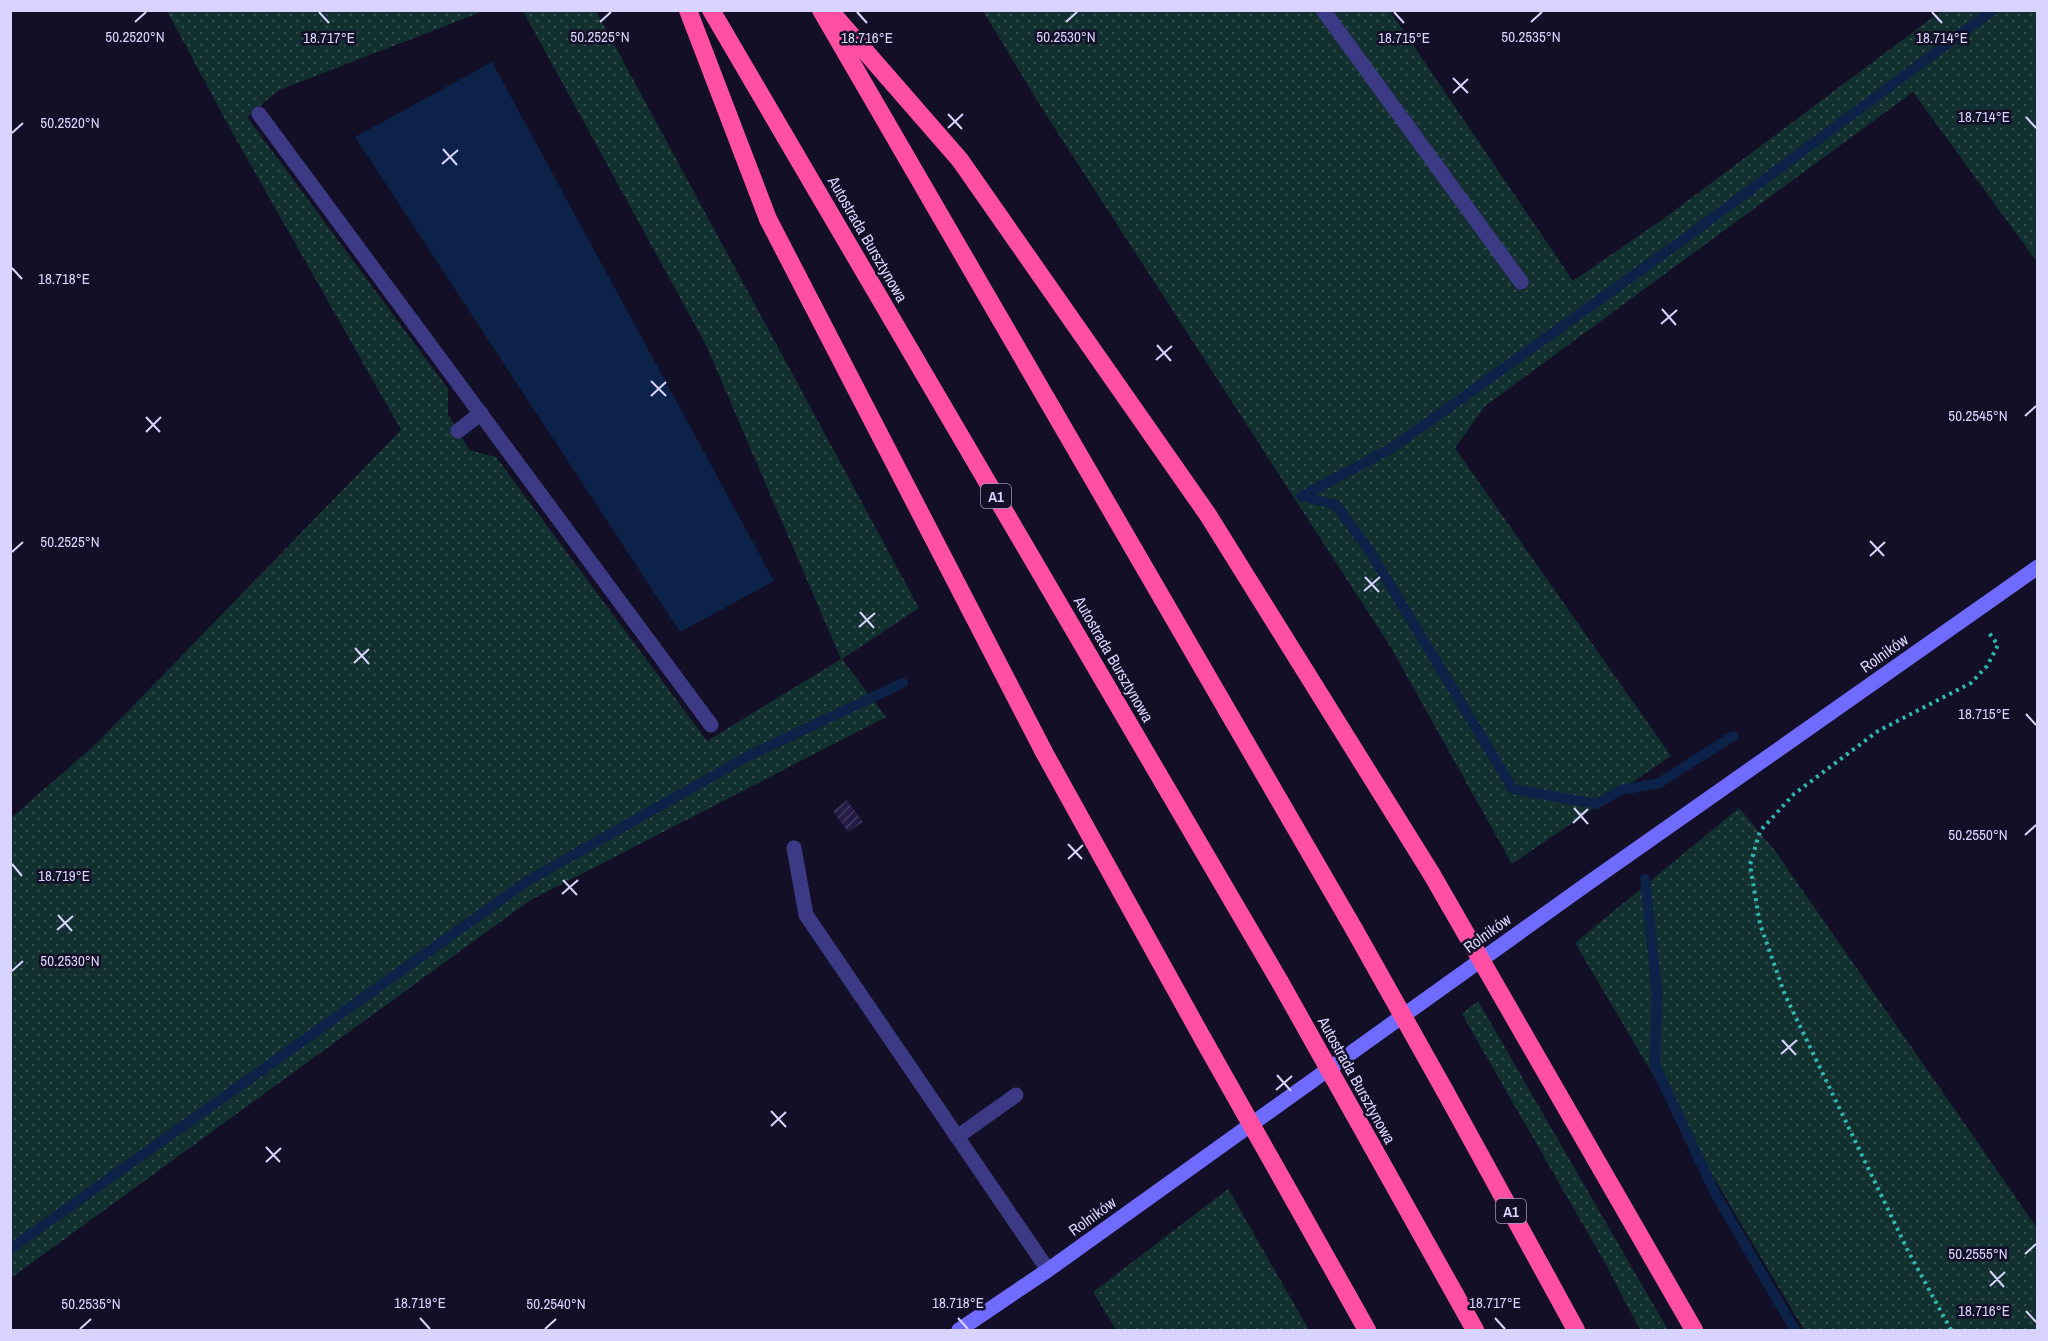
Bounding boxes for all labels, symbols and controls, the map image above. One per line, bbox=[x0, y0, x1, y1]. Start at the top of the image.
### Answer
text: 50.2520°N bbox=[105, 26, 165, 47]
text: 50.2525°N bbox=[570, 26, 630, 47]
text: 50.2530°N bbox=[1036, 26, 1096, 47]
text: 50.2535°N bbox=[1501, 26, 1561, 47]
text: 18.717°E bbox=[303, 27, 355, 48]
text: 18.716°E bbox=[841, 27, 893, 48]
text: 18.715°E bbox=[1378, 27, 1430, 48]
text: 18.714°E bbox=[1916, 27, 1968, 48]
text: 18.714°E bbox=[1958, 106, 2010, 127]
text: 50.2520°N bbox=[40, 112, 100, 133]
street label: Autostrada Bursztynowa bbox=[822, 171, 913, 307]
text: 18.718°E bbox=[38, 268, 90, 289]
text: 50.2545°N bbox=[1948, 405, 2008, 426]
road number: A1 bbox=[981, 484, 1011, 508]
text: 50.2525°N bbox=[40, 531, 100, 552]
street label: Autostrada Bursztynowa bbox=[1068, 591, 1159, 727]
street label: Rolników bbox=[1856, 628, 1913, 677]
text: 18.715°E bbox=[1958, 703, 2010, 724]
text: 50.2550°N bbox=[1948, 824, 2008, 845]
text: 18.719°E bbox=[38, 865, 90, 886]
street label: Rolników bbox=[1459, 908, 1516, 958]
text: 50.2530°N bbox=[40, 950, 100, 971]
street label: Autostrada Bursztynowa bbox=[1312, 1012, 1401, 1148]
street label: Rolników bbox=[1064, 1191, 1121, 1241]
road number: A1 bbox=[1496, 1199, 1526, 1223]
text: 50.2555°N bbox=[1948, 1243, 2008, 1264]
text: 18.719°E bbox=[394, 1292, 446, 1313]
text: 18.718°E bbox=[932, 1292, 984, 1313]
text: 18.717°E bbox=[1469, 1292, 1521, 1313]
text: 50.2535°N bbox=[61, 1293, 121, 1314]
text: 50.2540°N bbox=[526, 1293, 586, 1314]
text: 18.716°E bbox=[1958, 1300, 2010, 1321]

